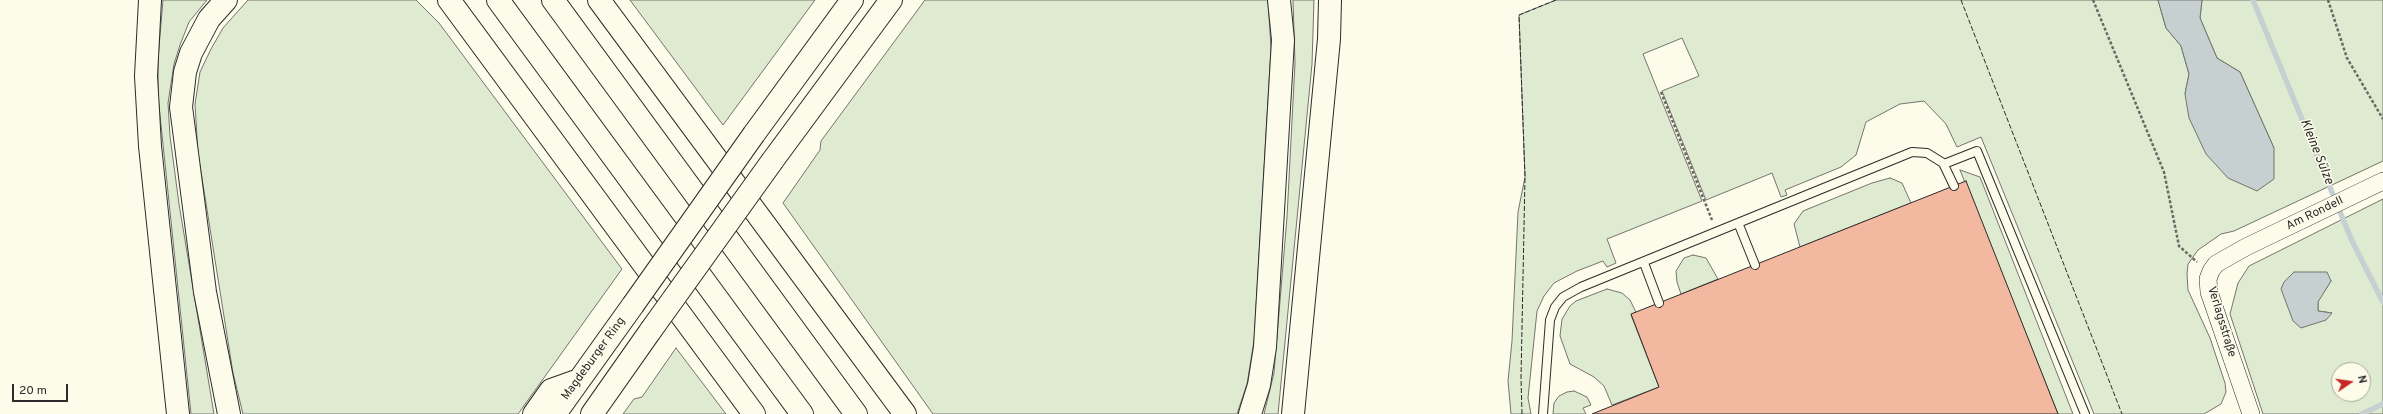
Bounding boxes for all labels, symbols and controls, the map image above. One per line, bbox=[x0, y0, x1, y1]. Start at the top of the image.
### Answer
water label: Kleine Sülze bbox=[2296, 117, 2336, 187]
street label: Am Rondell bbox=[2284, 194, 2346, 234]
street label: Verlagsstraße bbox=[2203, 285, 2239, 359]
street label: Magdeburger Ring bbox=[559, 315, 629, 403]
north arrow bbox=[2331, 362, 2371, 402]
text: N bbox=[2354, 374, 2369, 385]
scale bar bbox=[14, 376, 70, 402]
text: 20 m bbox=[19, 383, 47, 399]

